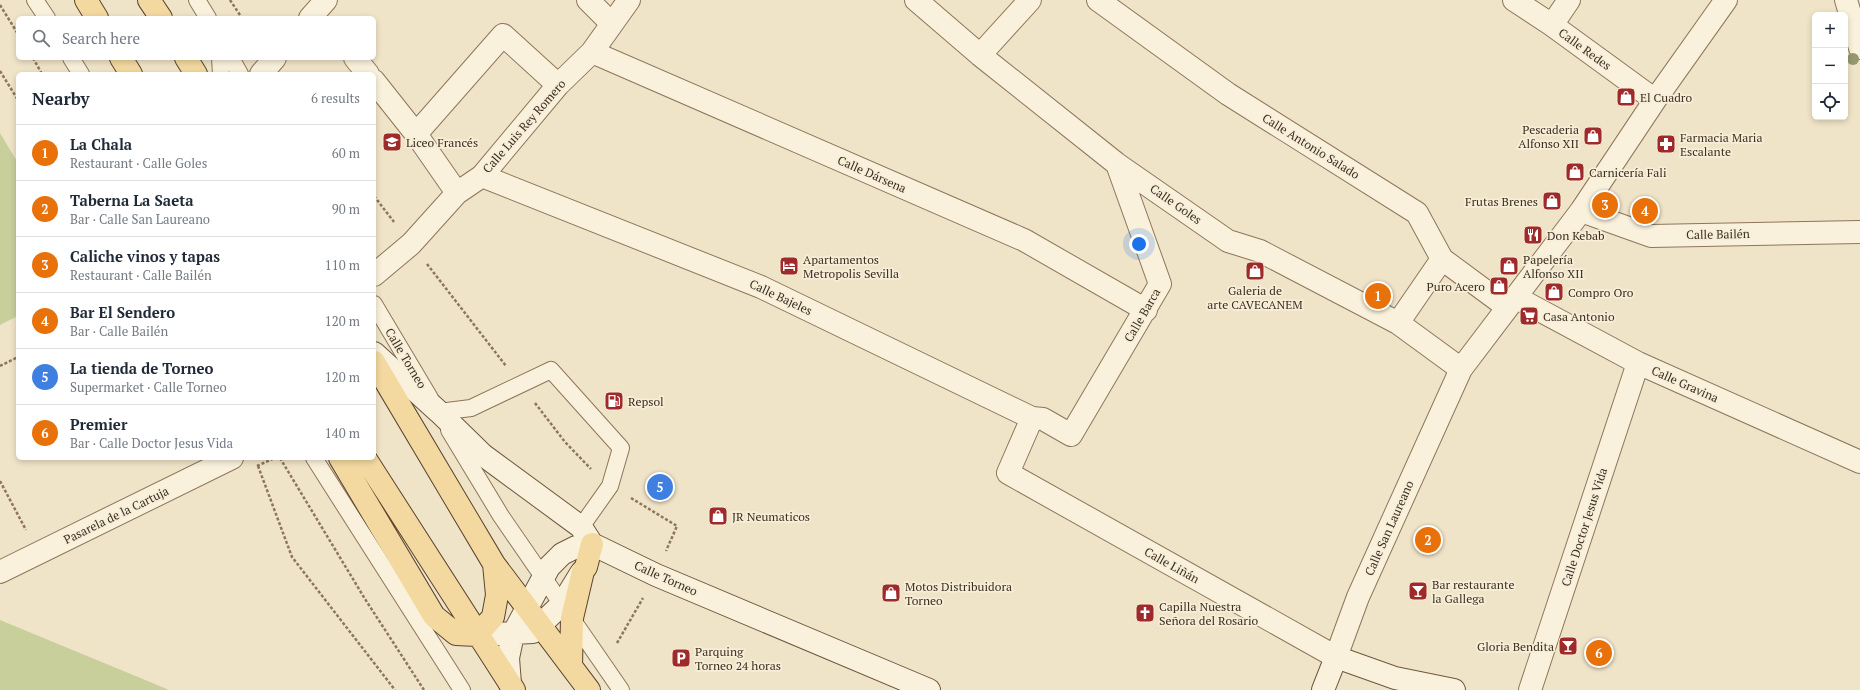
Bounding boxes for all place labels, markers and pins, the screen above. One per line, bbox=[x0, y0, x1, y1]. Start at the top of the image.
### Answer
shop icon: El Cuadro bbox=[1615, 86, 1637, 108]
place label: El Cuadro bbox=[1640, 90, 1692, 105]
place label: Pescaderia Alfonso XII bbox=[1518, 122, 1579, 151]
shop icon: Pescaderia Alfonso XII bbox=[1582, 125, 1604, 147]
place label: Farmacia Maria Escalante bbox=[1680, 130, 1763, 159]
school or university icon: Liceo Francés bbox=[381, 131, 403, 153]
pharmacy icon: Farmacia Maria Escalante bbox=[1655, 133, 1677, 155]
place label: Liceo Francés bbox=[406, 135, 478, 150]
shop icon: Carnicería Fali bbox=[1564, 161, 1586, 183]
place label: Carnicería Fali bbox=[1589, 165, 1667, 180]
shop icon: Frutas Brenes bbox=[1541, 190, 1563, 212]
pin: 3 bbox=[1592, 190, 1618, 220]
place label: Frutas Brenes bbox=[1465, 194, 1538, 209]
pin: 4 bbox=[1632, 196, 1658, 226]
restaurant icon: Don Kebab bbox=[1522, 224, 1544, 246]
place label: Don Kebab bbox=[1547, 228, 1605, 243]
place label: Apartamentos Metropolis Sevilla bbox=[803, 252, 899, 281]
place label: Papelería Alfonso XII bbox=[1523, 252, 1584, 281]
hotel icon: Apartamentos Metropolis Sevilla bbox=[778, 255, 800, 277]
shop icon: Papelería Alfonso XII bbox=[1498, 255, 1520, 277]
shop icon: Galeria de arte CAVECANEM bbox=[1244, 260, 1266, 282]
shop icon: Puro Acero bbox=[1488, 275, 1510, 297]
place label: Puro Acero bbox=[1427, 279, 1485, 294]
pin: 1 bbox=[1365, 281, 1391, 311]
shop icon: Compro Oro bbox=[1543, 281, 1565, 303]
place label: Galeria de arte CAVECANEM bbox=[1207, 283, 1303, 312]
place label: Compro Oro bbox=[1568, 285, 1634, 300]
supermarket icon: Casa Antonio bbox=[1518, 305, 1540, 327]
place label: Casa Antonio bbox=[1543, 309, 1615, 324]
fuel station icon: Repsol bbox=[603, 390, 625, 412]
place label: Repsol bbox=[628, 394, 664, 409]
pin: 5 bbox=[647, 472, 673, 502]
shop icon: JR Neumaticos bbox=[707, 505, 729, 527]
place label: JR Neumaticos bbox=[732, 509, 810, 524]
pin: 2 bbox=[1415, 525, 1441, 555]
place label: Bar restaurante la Gallega bbox=[1432, 577, 1515, 606]
place label: Motos Distribuidora Torneo bbox=[905, 579, 1012, 608]
bar icon: Bar restaurante la Gallega bbox=[1407, 580, 1429, 602]
shop icon: Motos Distribuidora Torneo bbox=[880, 582, 902, 604]
place label: Capilla Nuestra Señora del Rosario bbox=[1159, 599, 1259, 628]
church icon: Capilla Nuestra Señora del Rosario bbox=[1134, 602, 1156, 624]
bar icon: Gloria Bendita bbox=[1557, 635, 1579, 657]
pin: 6 bbox=[1586, 638, 1612, 668]
place label: Gloria Bendita bbox=[1477, 639, 1554, 654]
place label: Parquing Torneo 24 horas bbox=[695, 644, 781, 673]
parking icon: Parquing Torneo 24 horas bbox=[670, 647, 692, 669]

